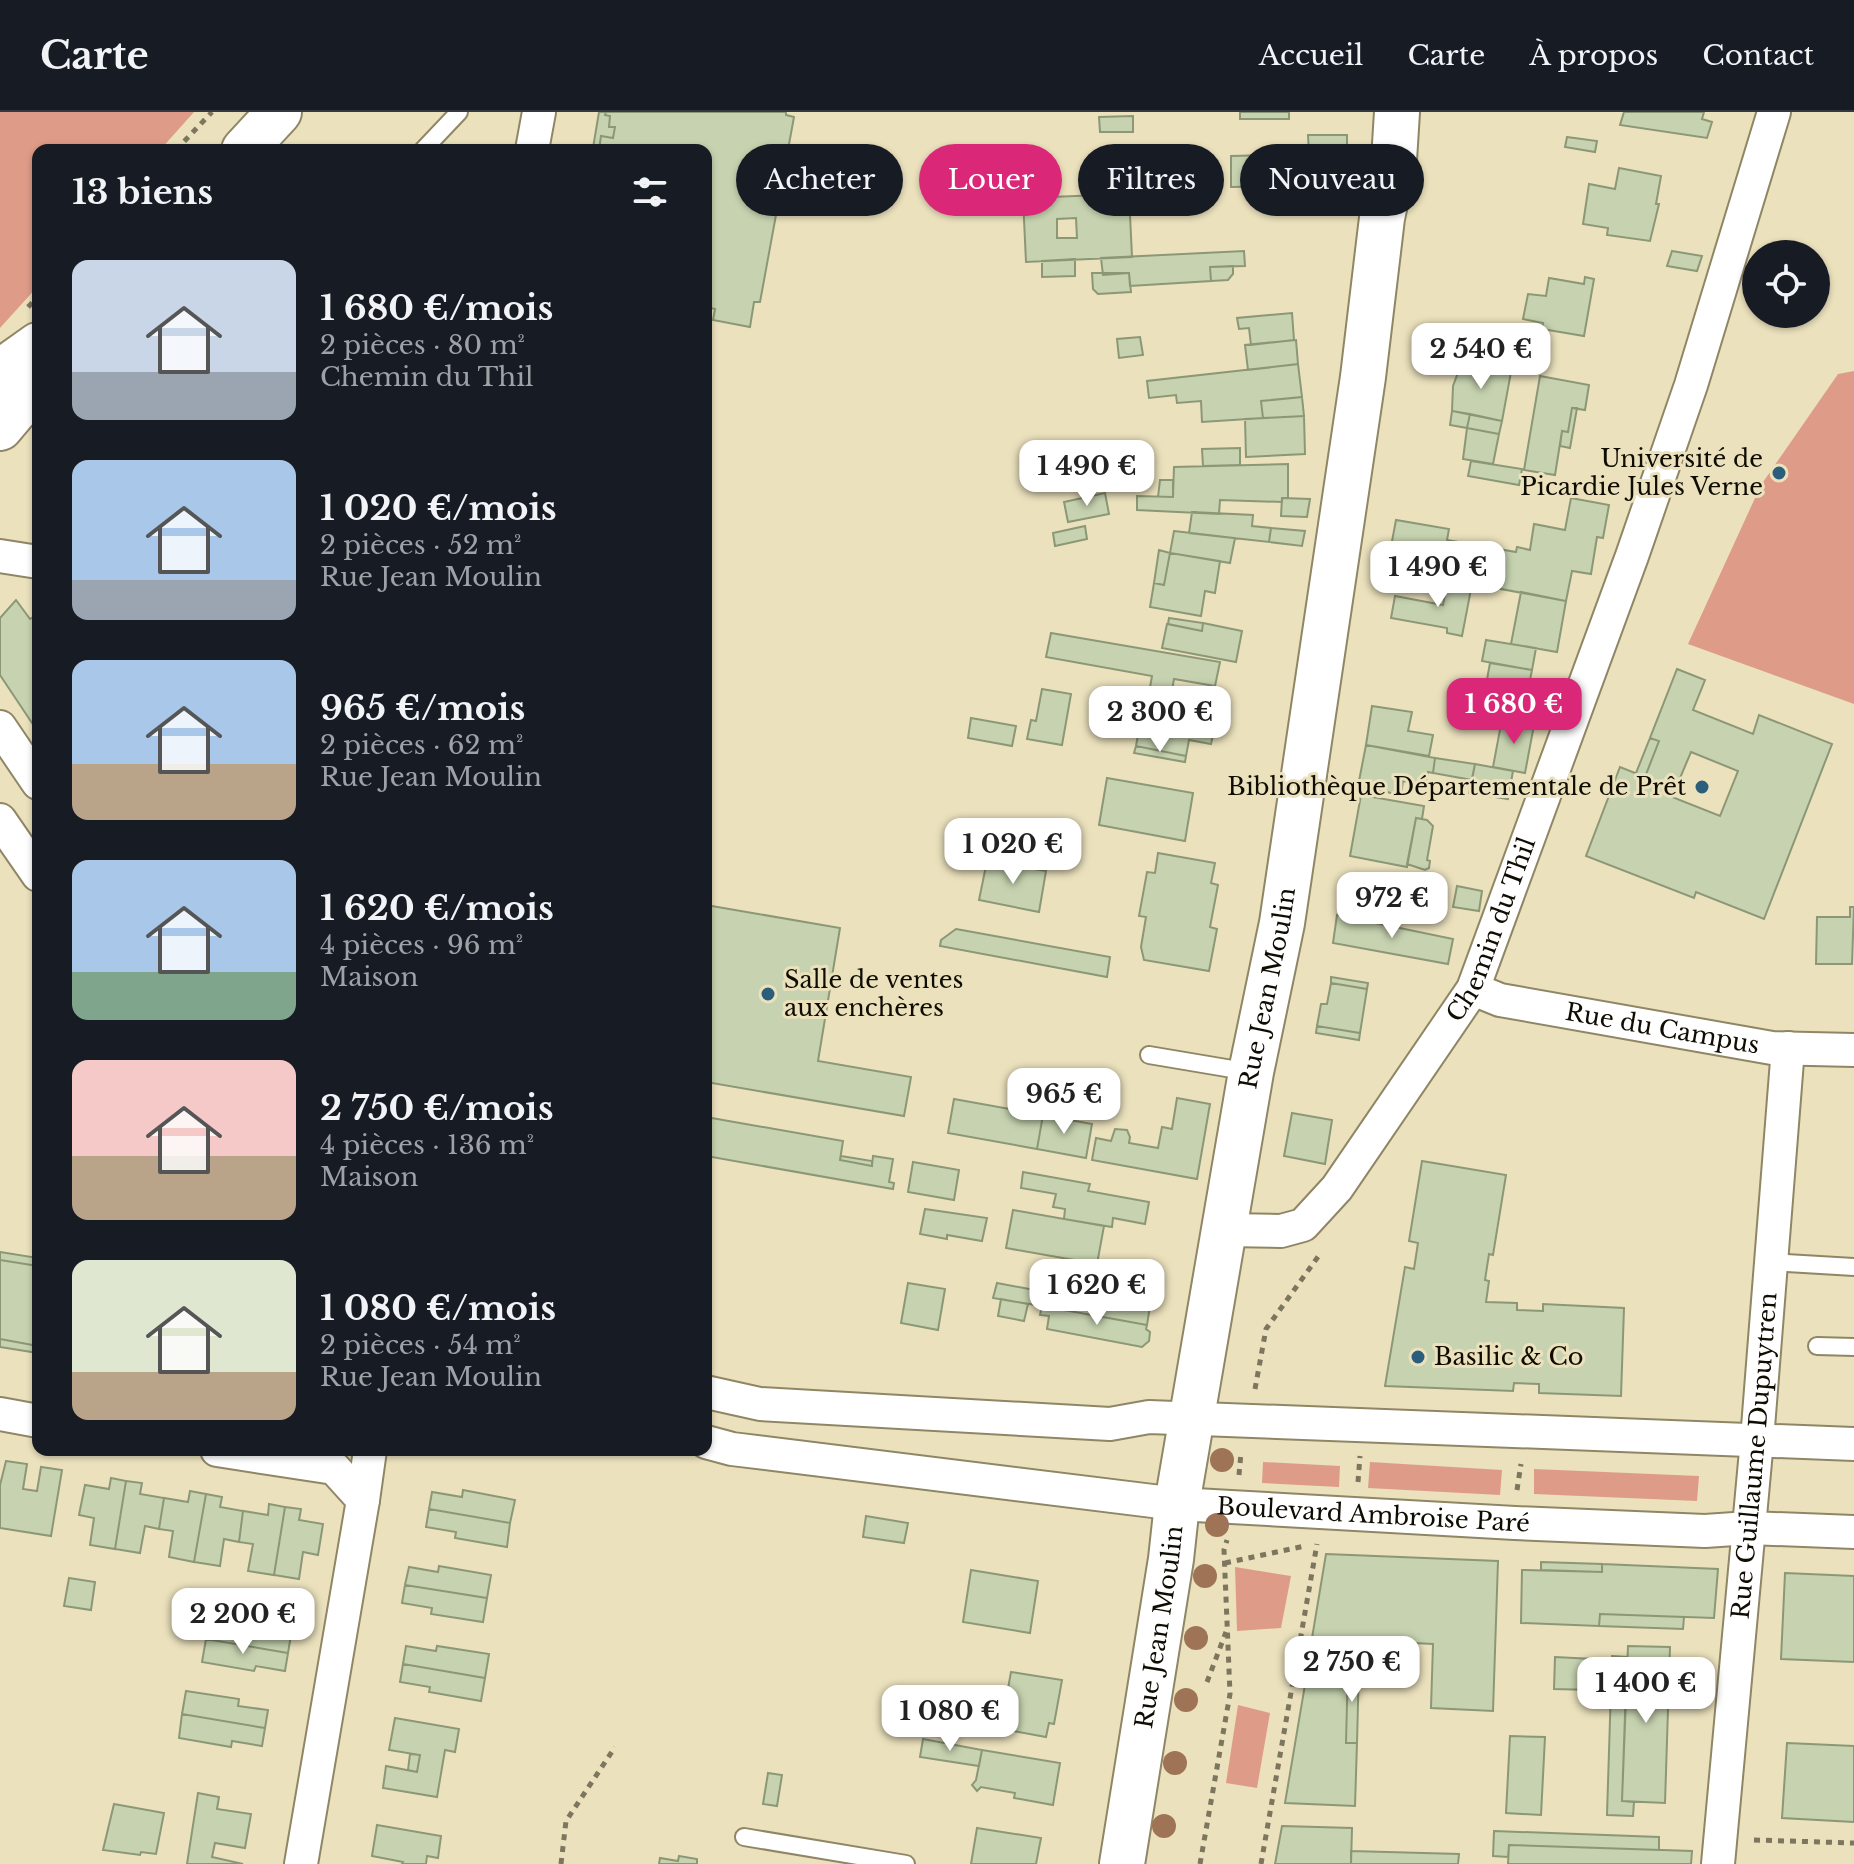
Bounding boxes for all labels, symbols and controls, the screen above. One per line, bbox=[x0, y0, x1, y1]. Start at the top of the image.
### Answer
text: Carte bbox=[40, 32, 149, 79]
text: Accueil bbox=[1259, 38, 1363, 73]
text: Carte bbox=[1407, 38, 1485, 73]
text: À propos bbox=[1529, 38, 1658, 73]
text: Contact bbox=[1702, 38, 1814, 73]
chip: Acheter bbox=[736, 144, 903, 216]
chip: Louer bbox=[919, 144, 1062, 216]
chip: Filtres bbox=[1078, 144, 1224, 216]
chip: Nouveau bbox=[1240, 144, 1424, 216]
icon: filters bbox=[628, 170, 672, 214]
text: 13 biens bbox=[72, 171, 213, 213]
map controls bbox=[1742, 240, 1830, 328]
button: locate bbox=[1742, 240, 1830, 328]
text: 1 680 €/mois bbox=[320, 287, 553, 329]
icon: home bbox=[136, 292, 232, 388]
pin: 2 540 € bbox=[1407, 323, 1555, 391]
text: 2 pièces · 80 m² bbox=[320, 329, 525, 361]
text: 2 540 € bbox=[1430, 333, 1532, 365]
text: Chemin du Thil bbox=[320, 361, 534, 393]
pin: 1 490 € bbox=[1013, 440, 1161, 508]
place label: Université de Picardie Jules Verne bbox=[1520, 444, 1763, 501]
text: 1 490 € bbox=[1037, 450, 1137, 482]
marker: Université de Picardie Jules Verne bbox=[1770, 464, 1788, 482]
text: 1 020 €/mois bbox=[320, 487, 557, 529]
icon: home bbox=[136, 492, 232, 588]
text: 2 pièces · 52 m² bbox=[320, 529, 521, 561]
pin: 1 490 € bbox=[1364, 541, 1512, 609]
text: 1 490 € bbox=[1388, 551, 1488, 583]
text: Rue Jean Moulin bbox=[320, 561, 542, 593]
pin: 1 680 € bbox=[1440, 678, 1588, 746]
pin: 2 300 € bbox=[1086, 686, 1234, 754]
text: 965 €/mois bbox=[320, 687, 525, 729]
text: 1 680 € bbox=[1465, 688, 1563, 720]
icon: home bbox=[136, 692, 232, 788]
text: 2 300 € bbox=[1107, 696, 1213, 728]
text: 2 pièces · 62 m² bbox=[320, 729, 523, 761]
text: Rue Jean Moulin bbox=[320, 761, 542, 793]
place label: Bibliothèque Départementale de Prêt bbox=[1227, 772, 1686, 801]
marker: Bibliothèque Départementale de Prêt bbox=[1693, 778, 1711, 796]
pin: 1 020 € bbox=[939, 818, 1087, 886]
text: 1 020 € bbox=[962, 828, 1064, 860]
street label: Chemin du Thil bbox=[1440, 833, 1542, 1027]
pin: 972 € bbox=[1336, 872, 1448, 940]
text: 972 € bbox=[1355, 882, 1429, 914]
street label: Rue Jean Moulin bbox=[1233, 885, 1301, 1091]
text: 1 620 €/mois bbox=[320, 887, 554, 929]
icon: home bbox=[136, 892, 232, 988]
text: 4 pièces · 96 m² bbox=[320, 929, 523, 961]
text: Maison bbox=[320, 961, 418, 993]
place label: Salle de ventes aux enchères bbox=[784, 965, 963, 1022]
marker: Salle de ventes aux enchères bbox=[759, 985, 777, 1003]
street label: Rue du Campus bbox=[1563, 997, 1762, 1060]
pin: 965 € bbox=[1008, 1068, 1120, 1136]
text: 965 € bbox=[1025, 1078, 1103, 1110]
text: 2 750 €/mois bbox=[320, 1087, 553, 1129]
icon: home bbox=[136, 1092, 232, 1188]
text: 4 pièces · 136 m² bbox=[320, 1129, 534, 1161]
text: Maison bbox=[320, 1161, 418, 1193]
pin: 1 620 € bbox=[1023, 1259, 1171, 1327]
text: 1 620 € bbox=[1047, 1269, 1147, 1301]
text: 1 080 €/mois bbox=[320, 1287, 556, 1329]
street label: Rue Guillaume Dupuytren bbox=[1726, 1291, 1783, 1620]
icon: home bbox=[136, 1292, 232, 1388]
text: 2 pièces · 54 m² bbox=[320, 1329, 521, 1361]
place label: Basilic & Co bbox=[1434, 1342, 1583, 1371]
marker: Basilic & Co bbox=[1409, 1348, 1427, 1366]
text: Rue Jean Moulin bbox=[320, 1361, 542, 1393]
street label: Boulevard Ambroise Paré bbox=[1216, 1491, 1531, 1538]
street label: Rue Jean Moulin bbox=[1129, 1524, 1189, 1730]
pin: 2 200 € bbox=[169, 1588, 317, 1656]
text: 2 200 € bbox=[190, 1598, 296, 1630]
pin: 2 750 € bbox=[1278, 1636, 1426, 1704]
text: 2 750 € bbox=[1303, 1646, 1401, 1678]
pin: 1 400 € bbox=[1572, 1657, 1720, 1725]
text: 1 400 € bbox=[1595, 1667, 1697, 1699]
pin: 1 080 € bbox=[876, 1685, 1024, 1753]
text: 1 080 € bbox=[900, 1695, 1000, 1727]

